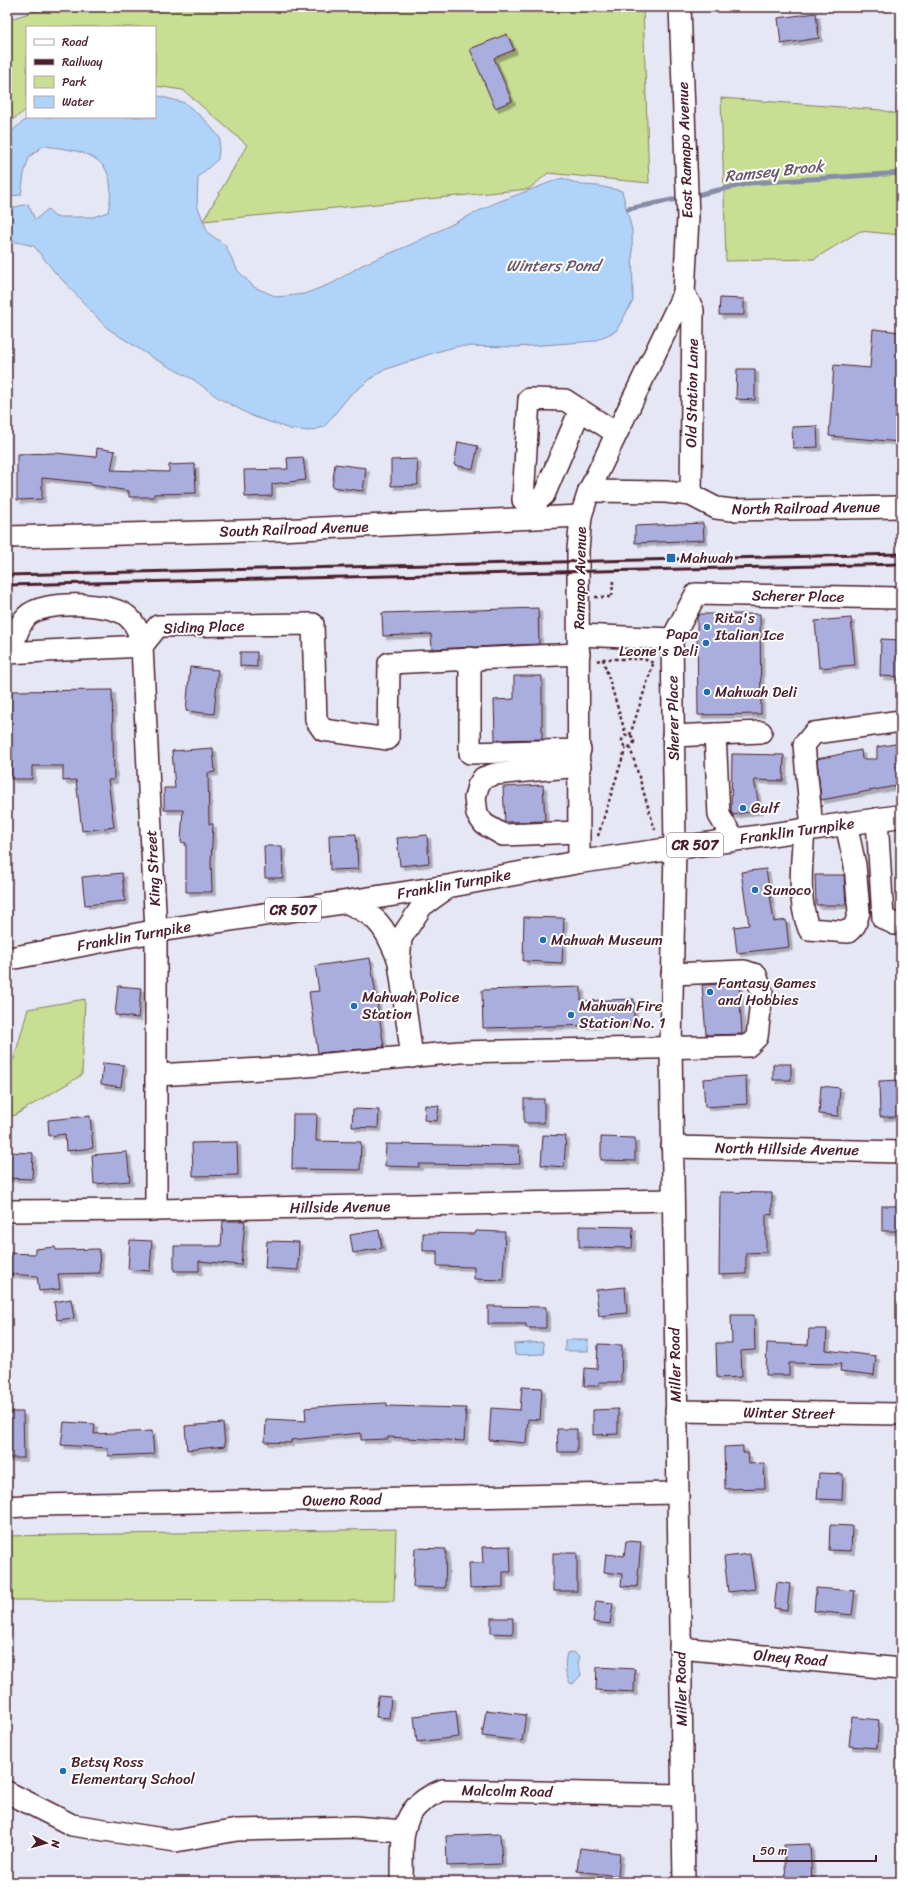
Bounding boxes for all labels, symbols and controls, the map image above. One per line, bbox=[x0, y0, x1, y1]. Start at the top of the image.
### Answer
legend bbox=[26, 26, 156, 118]
text: Road bbox=[62, 31, 89, 53]
text: Railway bbox=[62, 51, 103, 73]
text: Park bbox=[62, 71, 87, 93]
street label: East Ramapo Avenue bbox=[670, 81, 700, 219]
text: Water bbox=[62, 91, 95, 113]
water label: Ramsey Brook bbox=[723, 151, 827, 191]
water label: Winters Pond bbox=[506, 251, 604, 280]
street label: Old Station Lane bbox=[678, 338, 706, 448]
street label: North Railroad Avenue bbox=[732, 494, 881, 522]
street label: South Railroad Avenue bbox=[219, 513, 369, 545]
street label: Ramapo Avenue bbox=[566, 526, 594, 630]
place label: Mahwah bbox=[680, 545, 734, 571]
marker: Mahwah bbox=[665, 552, 677, 564]
street label: Scherer Place bbox=[752, 582, 845, 610]
place label: Rita's Italian Ice bbox=[714, 605, 784, 648]
street label: Siding Place bbox=[163, 613, 245, 641]
place label: Papa Leone's Deli bbox=[619, 621, 699, 664]
marker: Rita's Italian Ice bbox=[702, 622, 712, 632]
marker: Papa Leone's Deli bbox=[701, 638, 711, 648]
street label: Sherer Place bbox=[659, 675, 687, 761]
place label: Mahwah Deli bbox=[715, 679, 798, 705]
marker: Mahwah Deli bbox=[702, 687, 712, 697]
place label: Gulf bbox=[751, 795, 781, 821]
marker: Gulf bbox=[738, 803, 748, 813]
street label: Franklin Turnpike bbox=[738, 810, 856, 852]
street label: King Street bbox=[138, 829, 168, 907]
road number: CR 507 bbox=[667, 833, 723, 857]
street label: Franklin Turnpike bbox=[395, 861, 513, 907]
place label: Sunoco bbox=[763, 877, 812, 903]
marker: Sunoco bbox=[750, 885, 760, 895]
road number: CR 507 bbox=[265, 898, 321, 922]
street label: Franklin Turnpike bbox=[75, 913, 193, 959]
place label: Mahwah Museum bbox=[551, 927, 663, 953]
marker: Mahwah Museum bbox=[538, 935, 548, 945]
place label: Fantasy Games and Hobbies bbox=[718, 970, 817, 1013]
place label: Mahwah Police Station bbox=[362, 984, 460, 1027]
marker: Fantasy Games and Hobbies bbox=[705, 987, 715, 997]
place label: Mahwah Fire Station No. 1 bbox=[579, 993, 666, 1036]
marker: Mahwah Police Station bbox=[349, 1001, 359, 1011]
marker: Mahwah Fire Station No. 1 bbox=[566, 1010, 576, 1020]
street label: North Hillside Avenue bbox=[715, 1135, 860, 1163]
street label: Hillside Avenue bbox=[289, 1193, 391, 1221]
street label: Miller Road bbox=[661, 1326, 689, 1403]
street label: Winter Street bbox=[743, 1399, 836, 1427]
street label: Oweno Road bbox=[302, 1486, 383, 1514]
street label: Olney Road bbox=[752, 1642, 829, 1674]
street label: Miller Road bbox=[667, 1650, 695, 1727]
place label: Betsy Ross Elementary School bbox=[71, 1749, 196, 1792]
marker: Betsy Ross Elementary School bbox=[58, 1766, 68, 1776]
street label: Malcolm Road bbox=[461, 1777, 554, 1805]
north arrow bbox=[26, 1823, 66, 1863]
scale bar bbox=[754, 1837, 876, 1863]
text: N bbox=[46, 1838, 65, 1849]
text: 50 m bbox=[760, 1840, 787, 1862]

